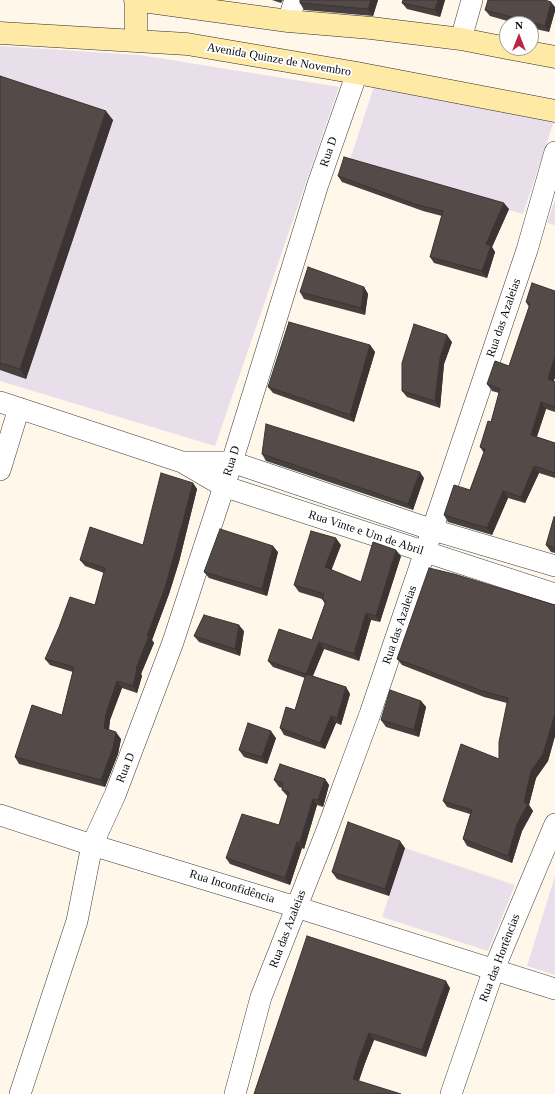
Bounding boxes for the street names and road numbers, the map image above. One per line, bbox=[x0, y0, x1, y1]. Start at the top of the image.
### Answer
street label: Avenida Quinze de Novembro bbox=[206, 40, 352, 80]
street label: Rua D bbox=[317, 135, 341, 169]
street label: Rua das Azaleias bbox=[484, 277, 524, 359]
street label: Rua D bbox=[220, 444, 244, 478]
street label: Rua Vinte e Um de Abril bbox=[307, 508, 425, 558]
street label: Rua das Azaleias bbox=[380, 584, 420, 666]
street label: Rua D bbox=[114, 751, 138, 785]
street label: Rua Inconfidência bbox=[188, 867, 276, 907]
street label: Rua das Azaleias bbox=[266, 888, 310, 970]
street label: Rua das Hortências bbox=[477, 912, 523, 1004]

